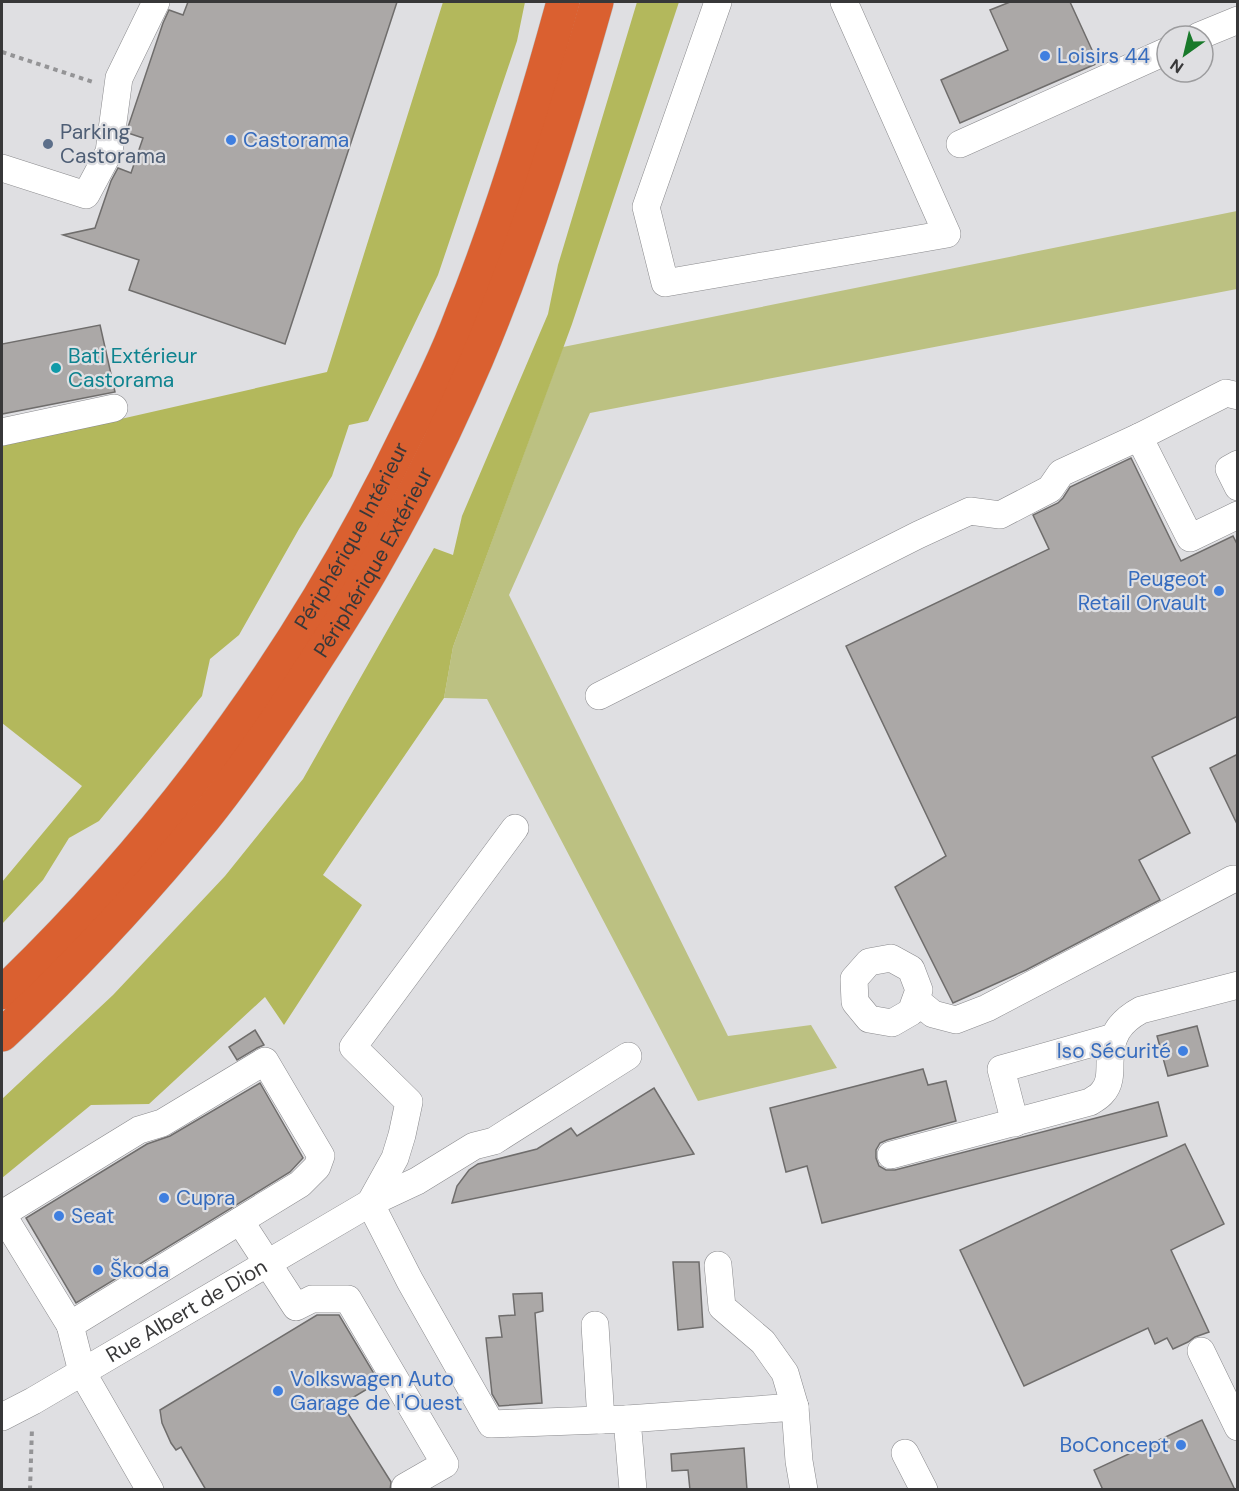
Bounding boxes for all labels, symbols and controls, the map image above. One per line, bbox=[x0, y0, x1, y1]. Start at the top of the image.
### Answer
north arrow bbox=[1155, 24, 1215, 84]
place label: Loisirs 44 bbox=[1057, 42, 1150, 70]
marker: Loisirs 44 bbox=[1038, 49, 1052, 63]
text: N bbox=[1166, 54, 1188, 78]
place label: Parking Castorama bbox=[60, 118, 166, 170]
place label: Castorama bbox=[243, 126, 349, 154]
marker: Castorama bbox=[224, 133, 238, 147]
marker: Parking Castorama bbox=[41, 137, 55, 151]
place label: Bati Extérieur Castorama bbox=[68, 342, 198, 394]
marker: Bati Extérieur Castorama bbox=[49, 361, 63, 375]
street label: Périphérique Intérieur bbox=[288, 437, 415, 635]
street label: Périphérique Extérieur bbox=[307, 462, 439, 663]
place label: Peugeot Retail Orvault bbox=[1078, 565, 1207, 617]
marker: Peugeot Retail Orvault bbox=[1212, 584, 1226, 598]
place label: Iso Sécurité bbox=[1057, 1037, 1171, 1065]
marker: Iso Sécurité bbox=[1176, 1044, 1190, 1058]
place label: Cupra bbox=[176, 1184, 235, 1212]
marker: Cupra bbox=[157, 1191, 171, 1205]
place label: Seat bbox=[71, 1202, 114, 1230]
marker: Seat bbox=[52, 1209, 66, 1223]
street label: Rue Albert de Dion bbox=[101, 1253, 272, 1369]
place label: Škoda bbox=[110, 1256, 169, 1284]
marker: Škoda bbox=[91, 1263, 105, 1277]
place label: Volkswagen Auto Garage de l'Ouest bbox=[290, 1365, 463, 1417]
marker: Volkswagen Auto Garage de l'Ouest bbox=[271, 1384, 285, 1398]
place label: BoConcept bbox=[1059, 1431, 1169, 1459]
marker: BoConcept bbox=[1174, 1438, 1188, 1452]

